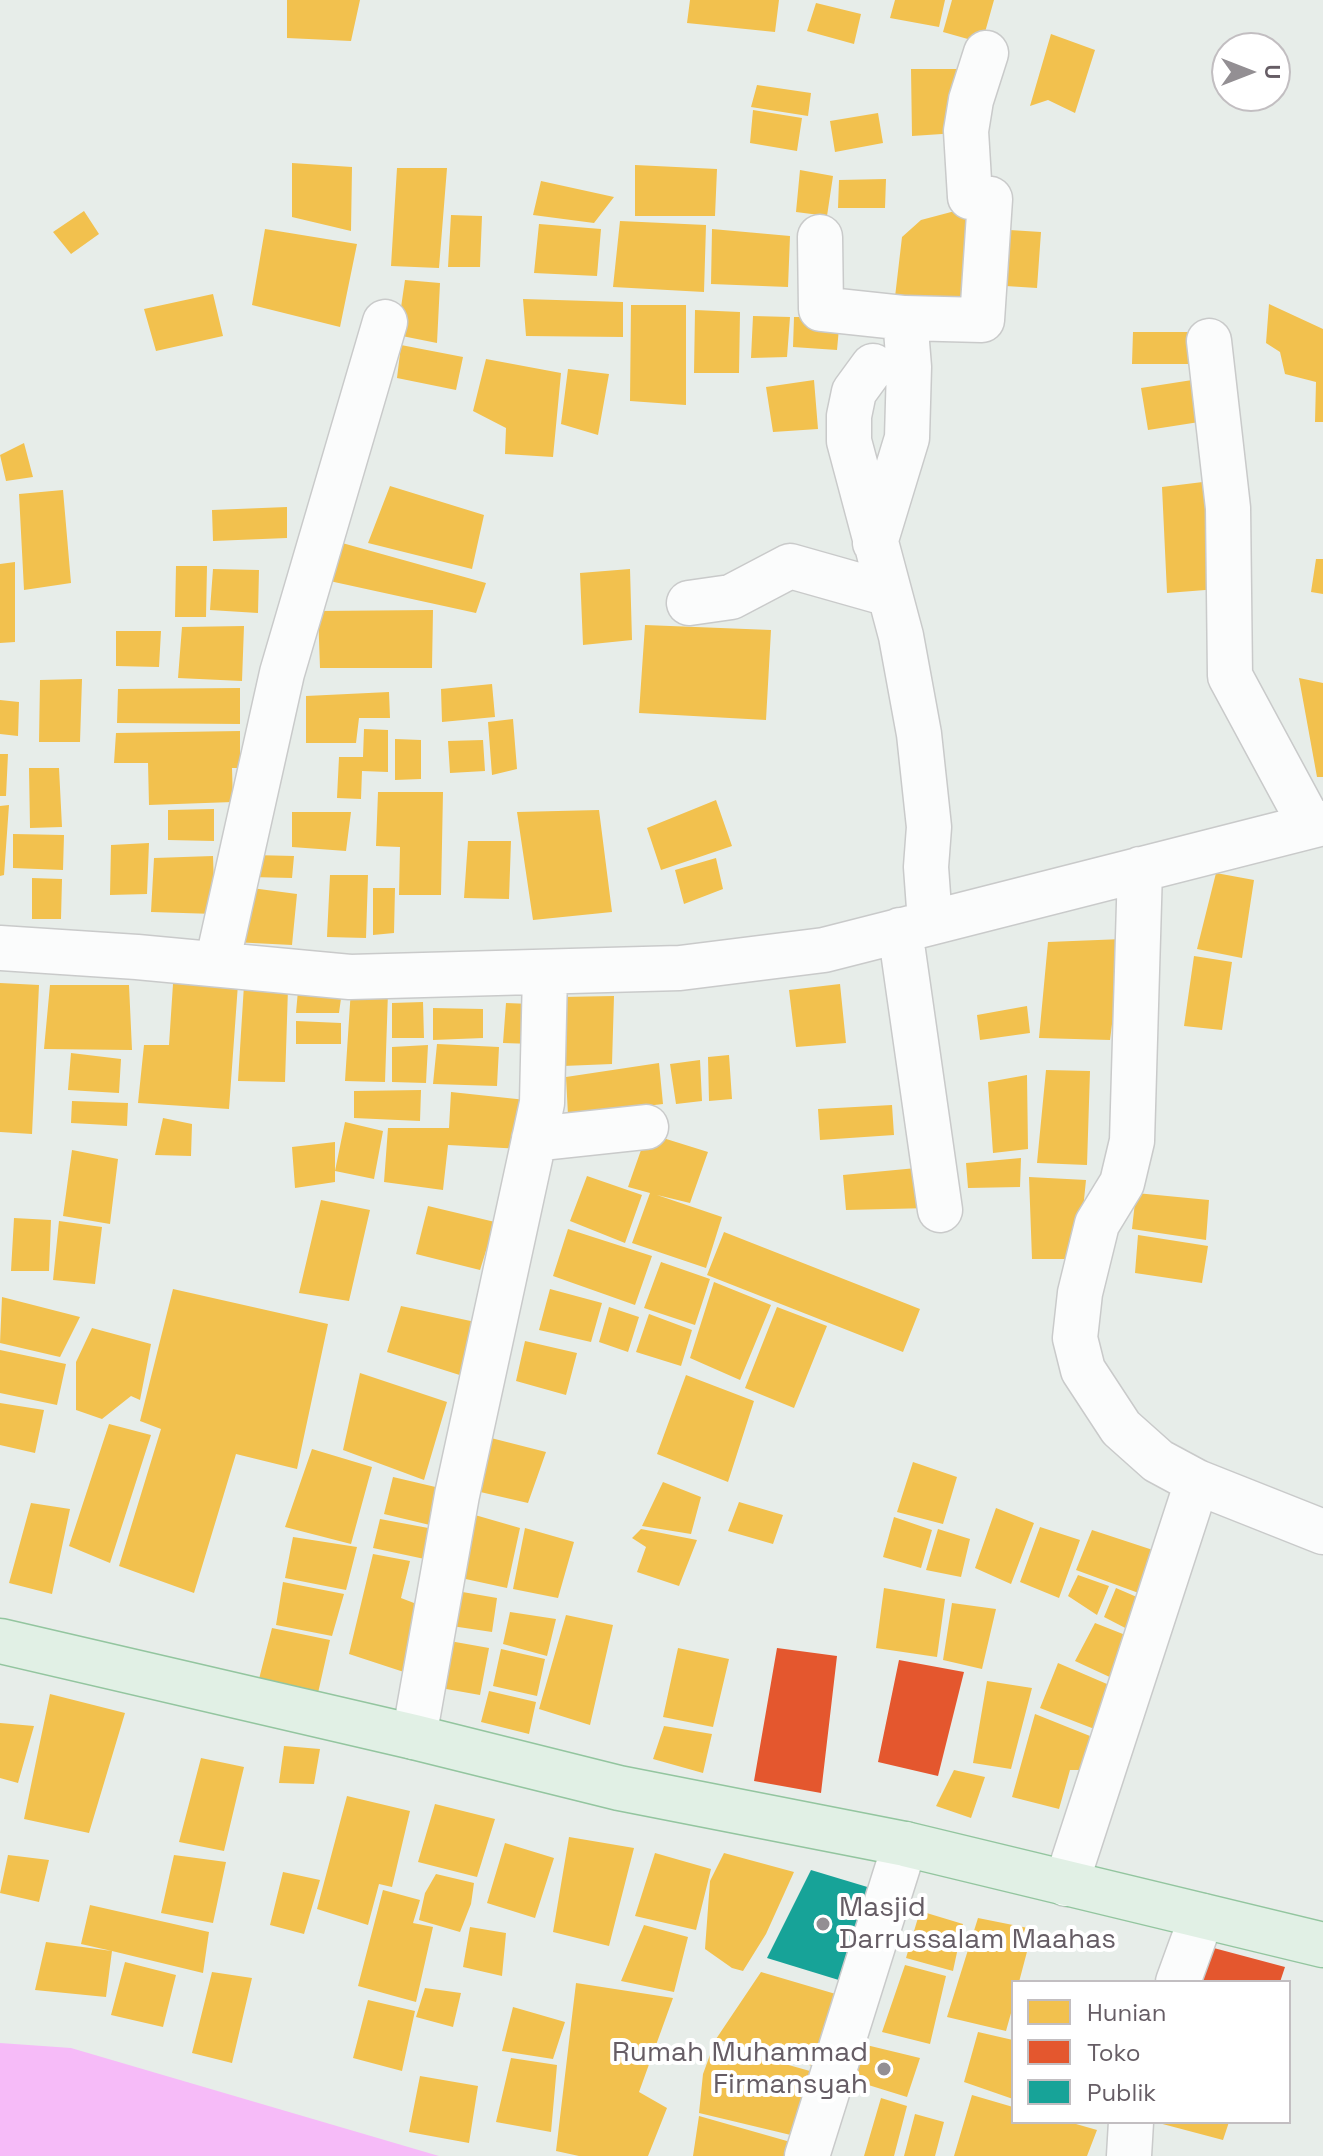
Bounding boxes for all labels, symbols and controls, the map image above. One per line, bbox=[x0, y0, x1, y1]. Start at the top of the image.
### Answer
north arrow bbox=[1211, 32, 1291, 112]
text: U bbox=[1259, 65, 1287, 79]
place label: Masjid Darrussalam Maahas bbox=[839, 1891, 1116, 1957]
marker: Masjid Darrussalam Maahas bbox=[814, 1915, 832, 1933]
legend bbox=[1011, 1980, 1291, 2124]
text: Hunian bbox=[1087, 1997, 1167, 2028]
place label: Rumah Muhammad Firmansyah bbox=[612, 2036, 868, 2102]
text: Toko bbox=[1087, 2037, 1141, 2068]
marker: Rumah Muhammad Firmansyah bbox=[875, 2060, 893, 2078]
text: Publik bbox=[1087, 2077, 1156, 2108]

